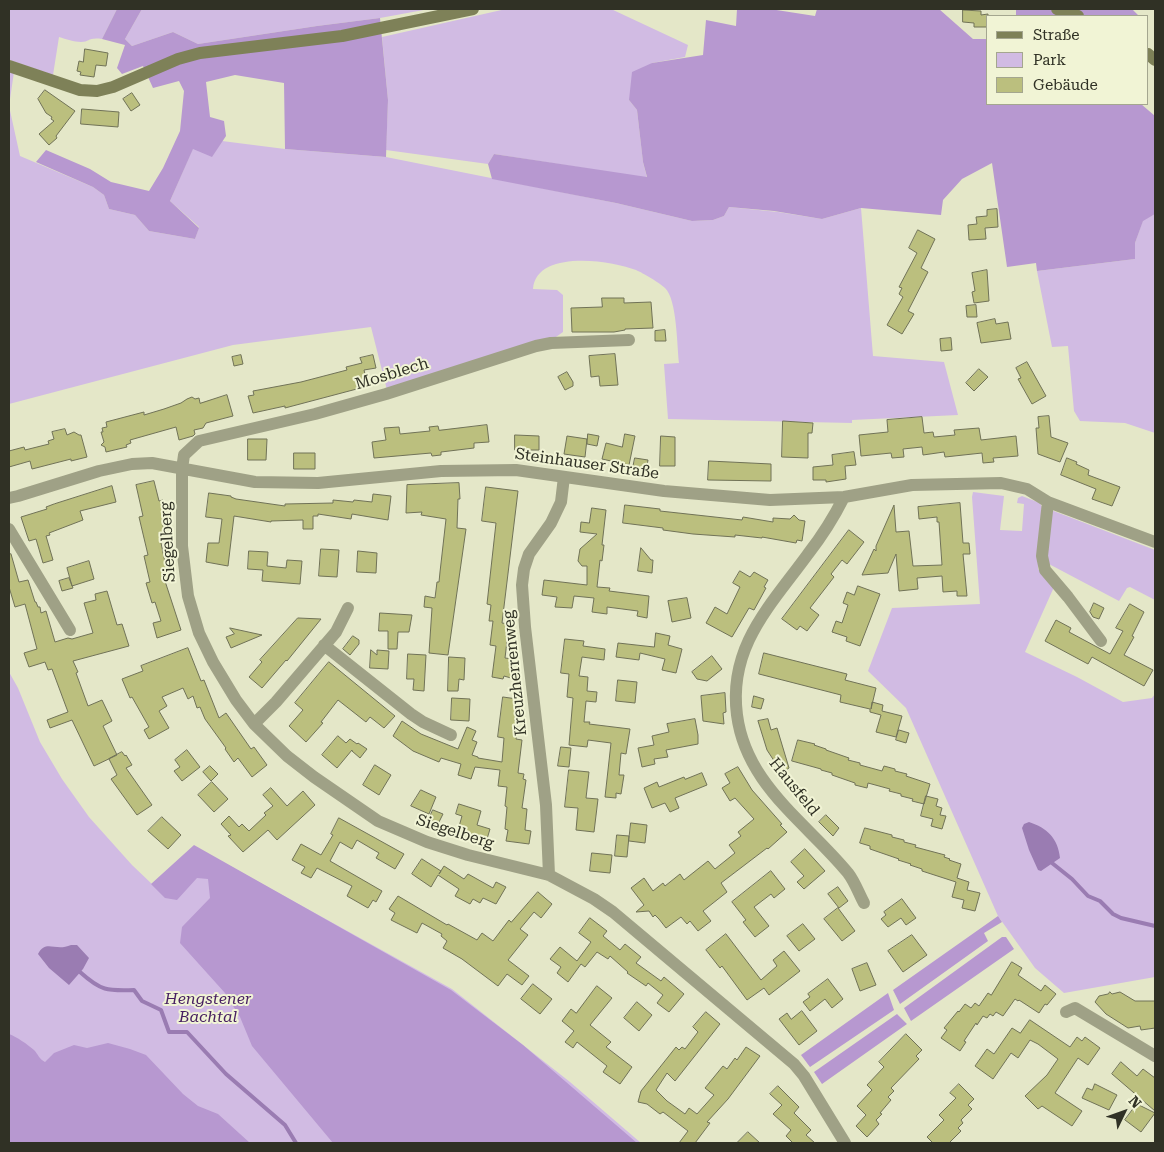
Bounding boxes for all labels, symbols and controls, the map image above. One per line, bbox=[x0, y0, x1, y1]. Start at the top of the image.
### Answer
legend bbox=[986, 15, 1149, 105]
text: Straße bbox=[1033, 26, 1080, 44]
text: Park bbox=[1033, 51, 1066, 69]
text: Gebäude bbox=[1033, 76, 1098, 94]
street label: Mosblech bbox=[353, 354, 431, 394]
street label: Steinhauser Straße bbox=[514, 444, 660, 484]
street label: Siegelberg bbox=[156, 501, 180, 583]
street label: Kreuzherrenweg bbox=[499, 609, 531, 737]
street label: Hausfeld bbox=[765, 754, 823, 820]
street label: Siegelberg bbox=[414, 810, 496, 854]
park label: Hengstener Bachtal bbox=[165, 989, 251, 1027]
north arrow bbox=[1099, 1087, 1149, 1137]
text: N bbox=[1126, 1093, 1145, 1111]

